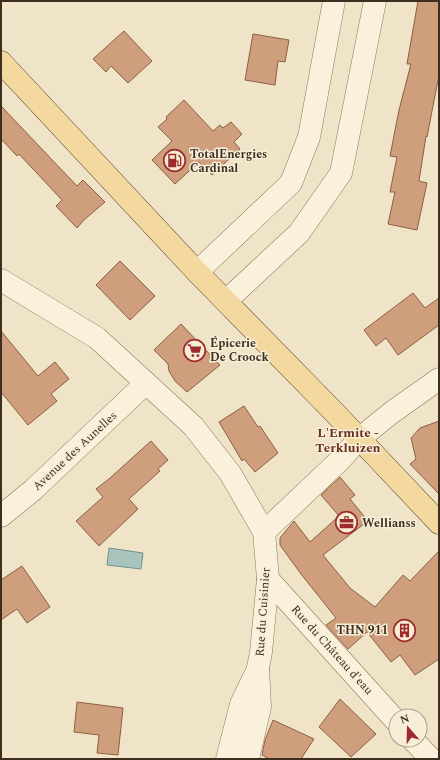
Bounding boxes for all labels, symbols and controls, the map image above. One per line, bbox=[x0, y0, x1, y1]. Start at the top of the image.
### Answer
place label: TotalEnergies Cardinal bbox=[190, 145, 267, 178]
fuel station icon: TotalEnergies Cardinal bbox=[162, 148, 188, 174]
place label: Épicerie De Croock bbox=[210, 334, 269, 367]
supermarket icon: Épicerie De Croock bbox=[181, 337, 207, 363]
street label: Avenue des Aunelles bbox=[28, 407, 122, 495]
district label: L'Ermite - Terkluizen bbox=[315, 423, 381, 458]
office icon: Wellianss bbox=[334, 510, 360, 536]
place label: Wellianss bbox=[362, 514, 416, 533]
street label: Rue du Cuisinier bbox=[250, 567, 276, 657]
street label: Rue du Château d'eau bbox=[286, 601, 378, 699]
building icon: THN 911 bbox=[391, 617, 417, 643]
place label: THN 911 bbox=[337, 621, 388, 640]
north arrow bbox=[388, 708, 428, 748]
text: N bbox=[398, 710, 412, 729]

